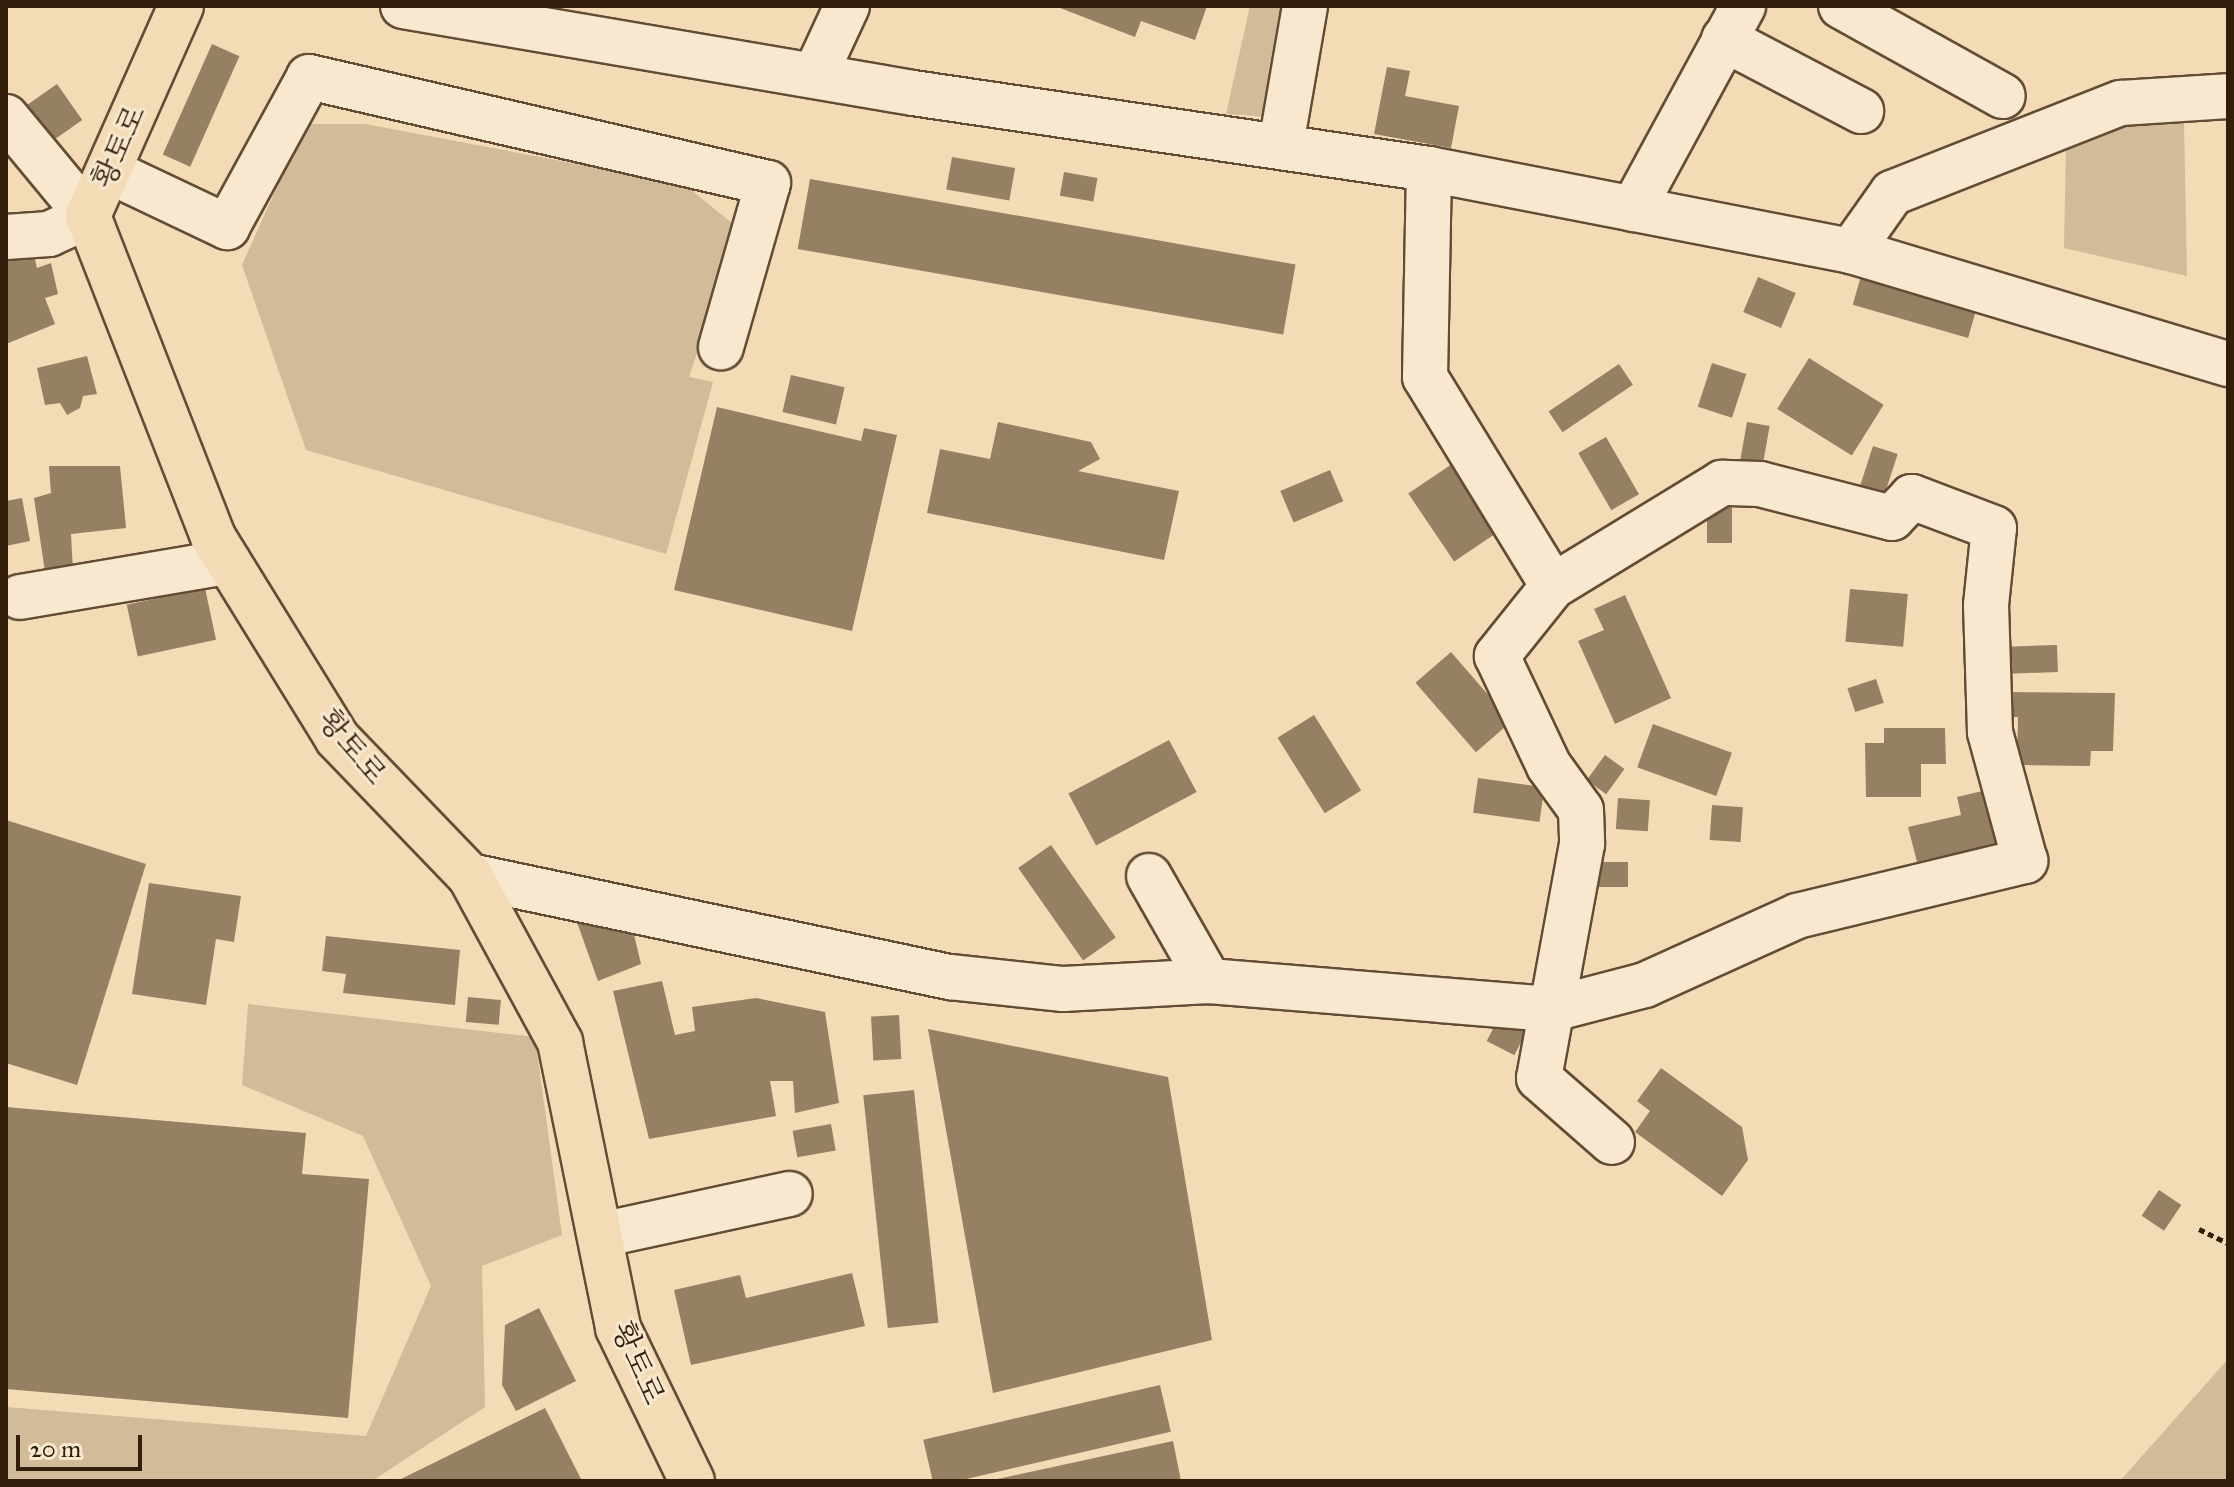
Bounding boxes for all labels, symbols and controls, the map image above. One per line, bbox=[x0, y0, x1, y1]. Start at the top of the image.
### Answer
street label: 황토로 bbox=[85, 100, 153, 194]
street label: 황토로 bbox=[310, 702, 394, 792]
street label: 황토로 bbox=[604, 1316, 672, 1410]
scale bar bbox=[20, 1419, 146, 1469]
text: 20 m bbox=[30, 1434, 81, 1464]

